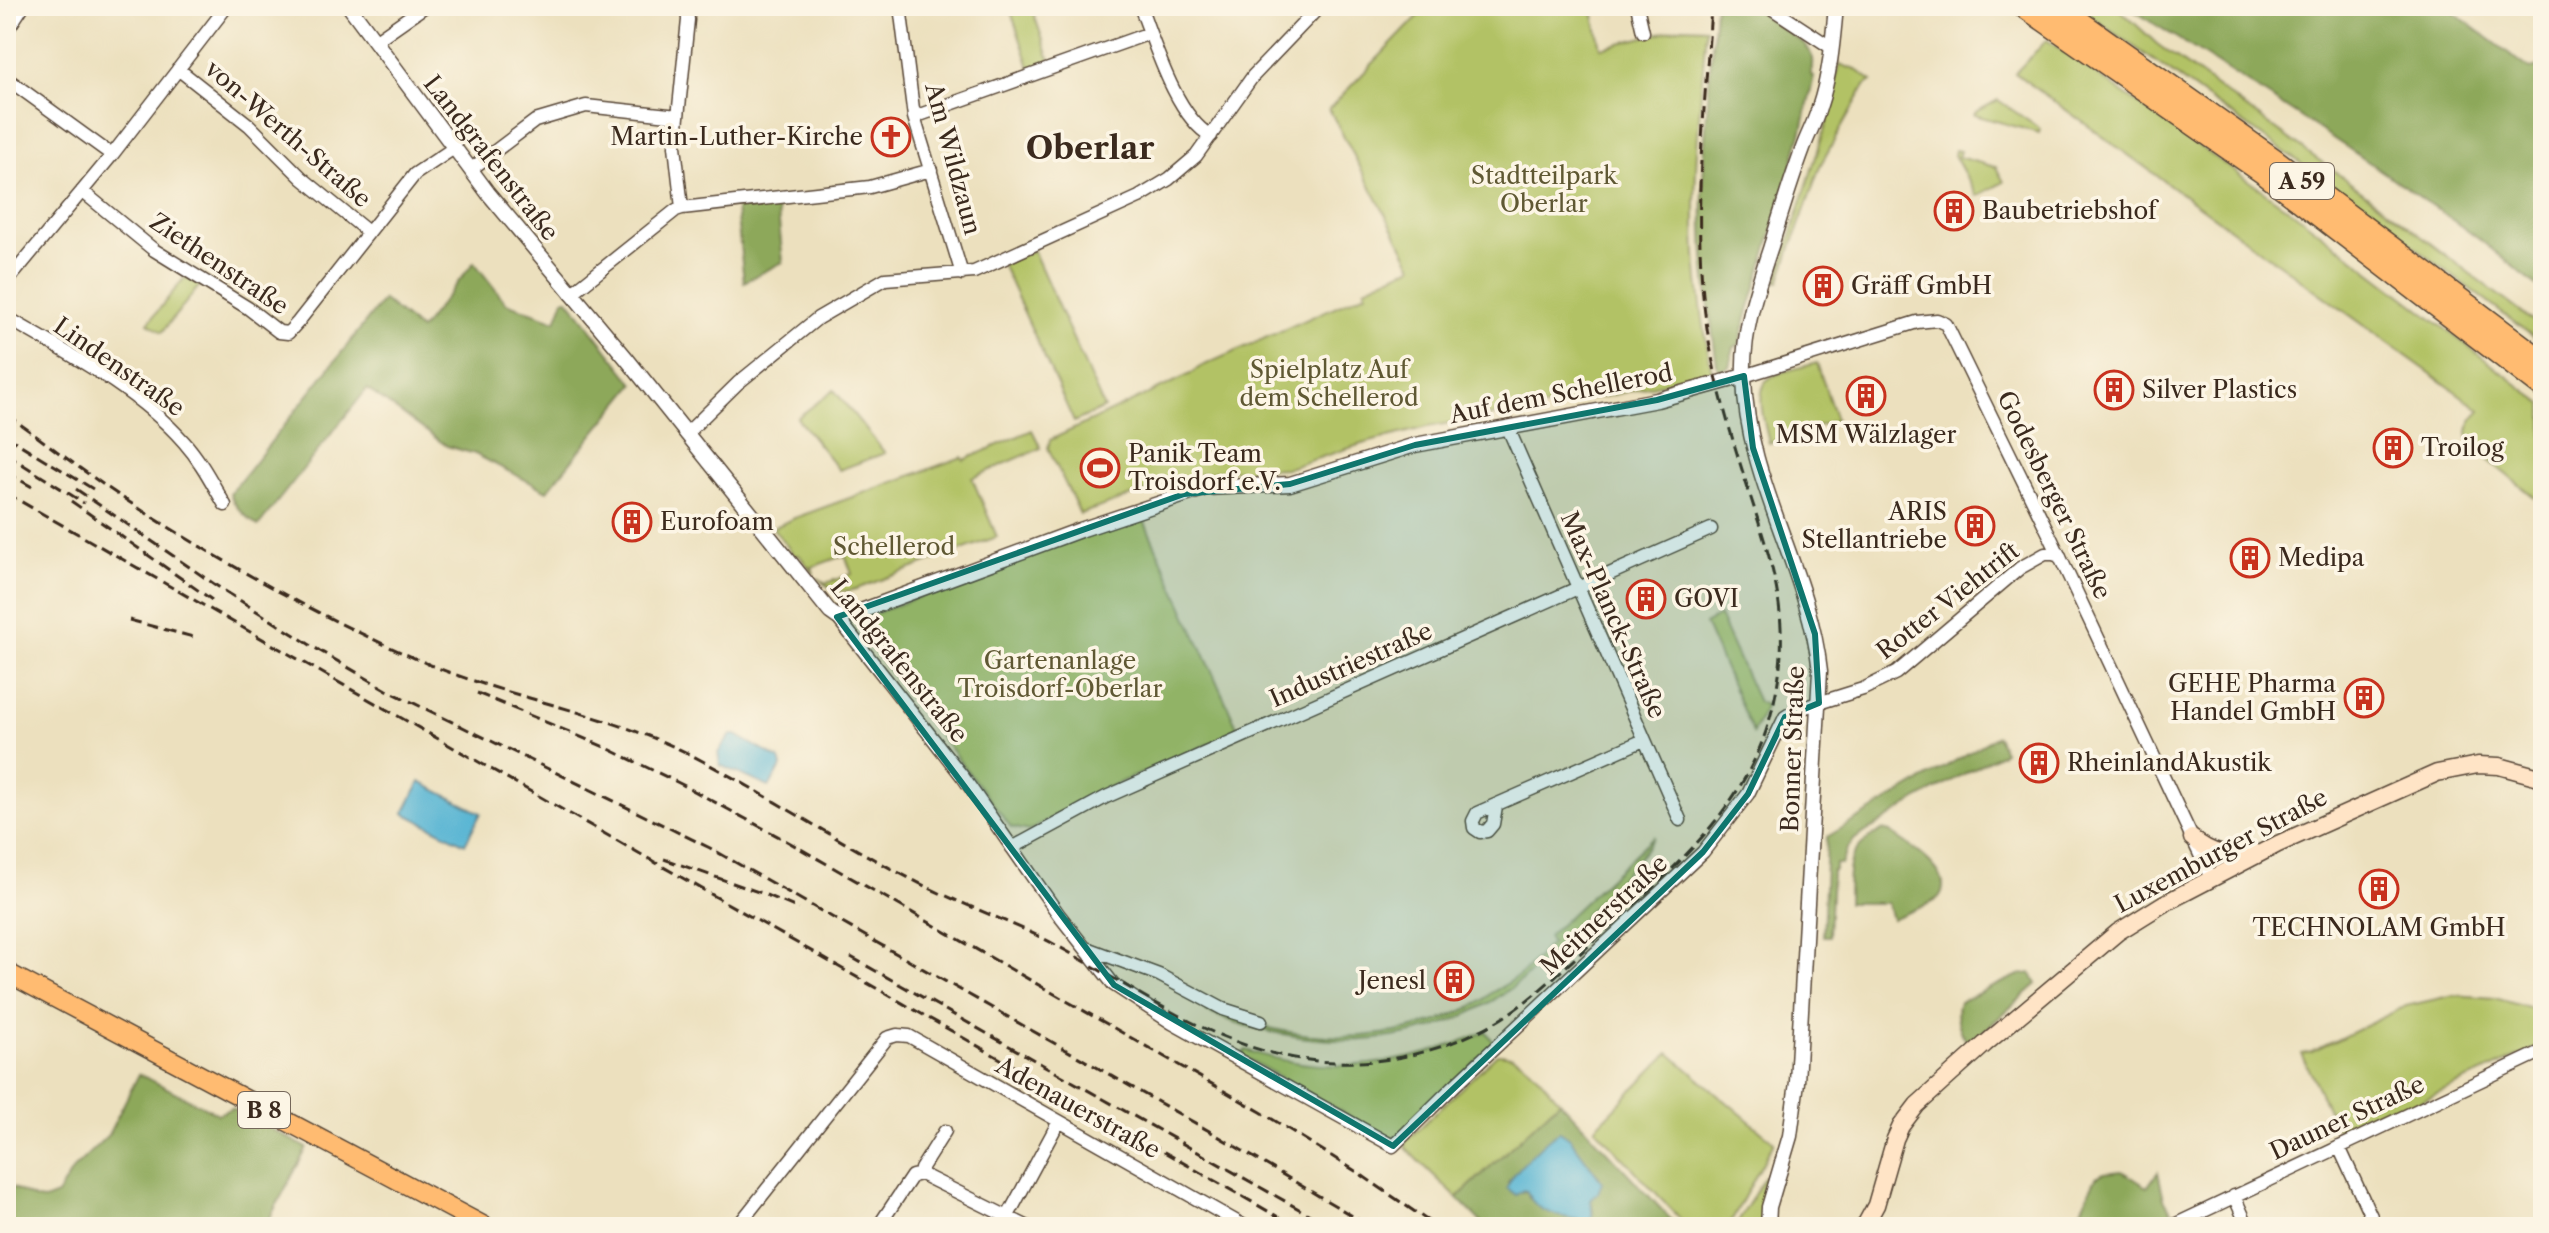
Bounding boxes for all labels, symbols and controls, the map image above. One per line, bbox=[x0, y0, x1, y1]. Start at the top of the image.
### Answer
street label: von-Werth-Straße bbox=[199, 53, 377, 213]
street label: Landgrafenstraße bbox=[418, 69, 565, 246]
street label: Am Wildzaun bbox=[919, 79, 988, 238]
church icon: Martin-Luther-Kirche bbox=[870, 116, 912, 158]
place label: Martin-Luther-Kirche bbox=[610, 122, 863, 151]
district label: Oberlar bbox=[1026, 128, 1155, 167]
park label: Stadtteilpark Oberlar bbox=[1471, 161, 1618, 218]
road number: A 59 bbox=[2270, 163, 2334, 199]
building icon: Baubetriebshof bbox=[1933, 190, 1975, 232]
place label: Baubetriebshof bbox=[1982, 196, 2159, 225]
street label: Ziethenstraße bbox=[145, 207, 294, 320]
building icon: Gräff GmbH bbox=[1802, 265, 1844, 307]
place label: Gräff GmbH bbox=[1851, 271, 1992, 300]
street label: Lindenstraße bbox=[48, 311, 190, 422]
park label: Spielplatz Auf dem Schellerod bbox=[1239, 355, 1419, 412]
street label: Auf dem Schellerod bbox=[1446, 358, 1675, 430]
building icon: Silver Plastics bbox=[2093, 369, 2135, 411]
building icon: MSM Wälzlager bbox=[1845, 375, 1887, 417]
place label: Silver Plastics bbox=[2142, 375, 2297, 404]
street label: Godesberger Straße bbox=[1991, 386, 2117, 604]
place label: MSM Wälzlager bbox=[1776, 420, 1957, 449]
building icon: Troilog bbox=[2372, 427, 2414, 469]
place label: Troilog bbox=[2421, 433, 2504, 462]
place label: Panik Team Troisdorf e.V. bbox=[1128, 439, 1281, 496]
sports icon: Panik Team Troisdorf e.V. bbox=[1079, 447, 1121, 489]
place label: ARIS Stellantriebe bbox=[1801, 497, 1947, 554]
building icon: Eurofoam bbox=[611, 501, 653, 543]
building icon: ARIS Stellantriebe bbox=[1954, 505, 1996, 547]
place label: Eurofoam bbox=[660, 507, 774, 536]
street label: Max-Planck-Straße bbox=[1555, 507, 1672, 723]
park label: Schellerod bbox=[833, 532, 956, 561]
street label: Rotter Viehtrift bbox=[1871, 536, 2025, 665]
building icon: Medipa bbox=[2229, 537, 2271, 579]
place label: Medipa bbox=[2278, 543, 2365, 572]
street label: Landgrafenstraße bbox=[825, 573, 974, 748]
building icon: GOVI bbox=[1625, 578, 1667, 620]
place label: GOVI bbox=[1674, 584, 1739, 613]
street label: Industriestraße bbox=[1265, 616, 1436, 713]
park label: Gartenanlage Troisdorf-Oberlar bbox=[957, 646, 1163, 703]
street label: Bonner Straße bbox=[1775, 665, 1810, 833]
place label: GEHE Pharma Handel GmbH bbox=[2168, 669, 2336, 726]
building icon: GEHE Pharma Handel GmbH bbox=[2343, 677, 2385, 719]
building icon: RheinlandAkustik bbox=[2018, 742, 2060, 784]
place label: RheinlandAkustik bbox=[2067, 748, 2272, 777]
street label: Luxemburger Straße bbox=[2109, 782, 2332, 919]
street label: Meitnerstraße bbox=[1534, 848, 1673, 981]
building icon: TECHNOLAM GmbH bbox=[2358, 868, 2400, 910]
place label: TECHNOLAM GmbH bbox=[2252, 913, 2506, 942]
building icon: Jenesl bbox=[1433, 960, 1475, 1002]
place label: Jenesl bbox=[1354, 966, 1426, 995]
street label: Adenauerstraße bbox=[990, 1050, 1165, 1165]
street label: Dauner Straße bbox=[2265, 1069, 2429, 1166]
road number: B 8 bbox=[238, 1092, 290, 1128]

